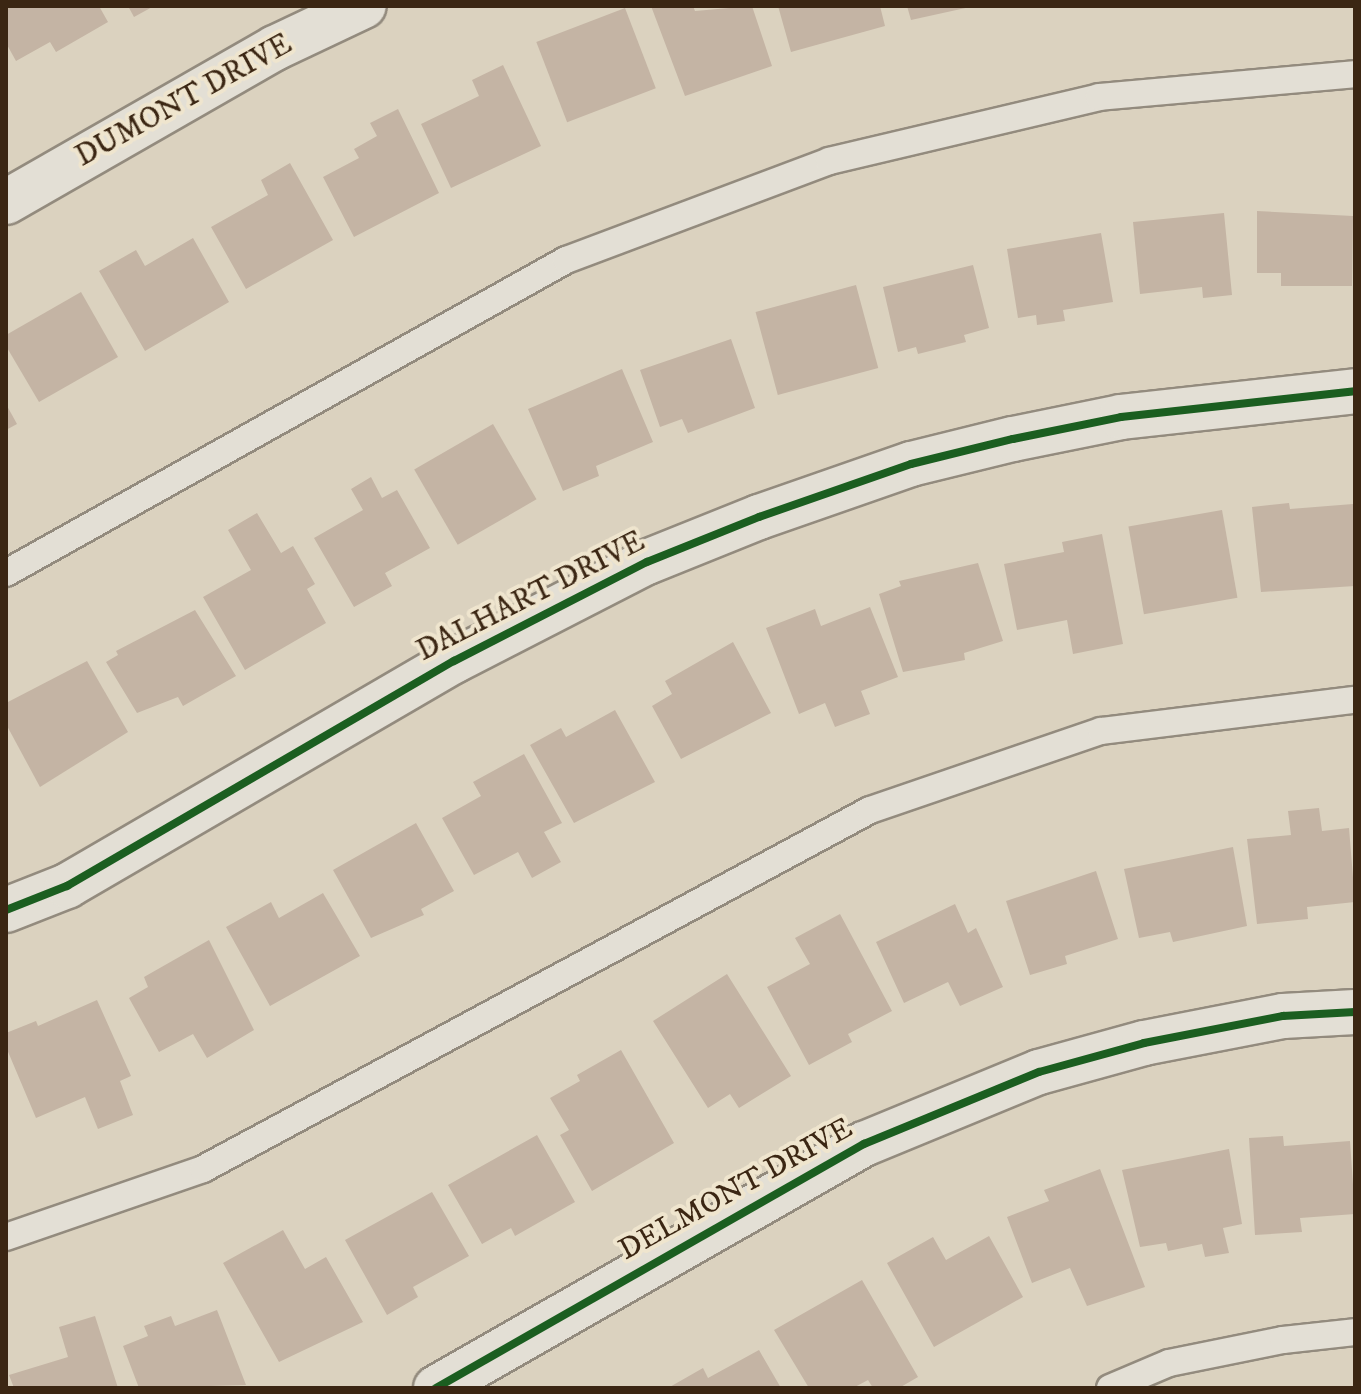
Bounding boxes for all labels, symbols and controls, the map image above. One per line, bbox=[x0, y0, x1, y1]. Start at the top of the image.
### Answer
street label: DUMONT DRIVE bbox=[70, 27, 298, 175]
street label: DALHART DRIVE bbox=[411, 524, 651, 670]
street label: DELMONT DRIVE bbox=[613, 1111, 859, 1269]

